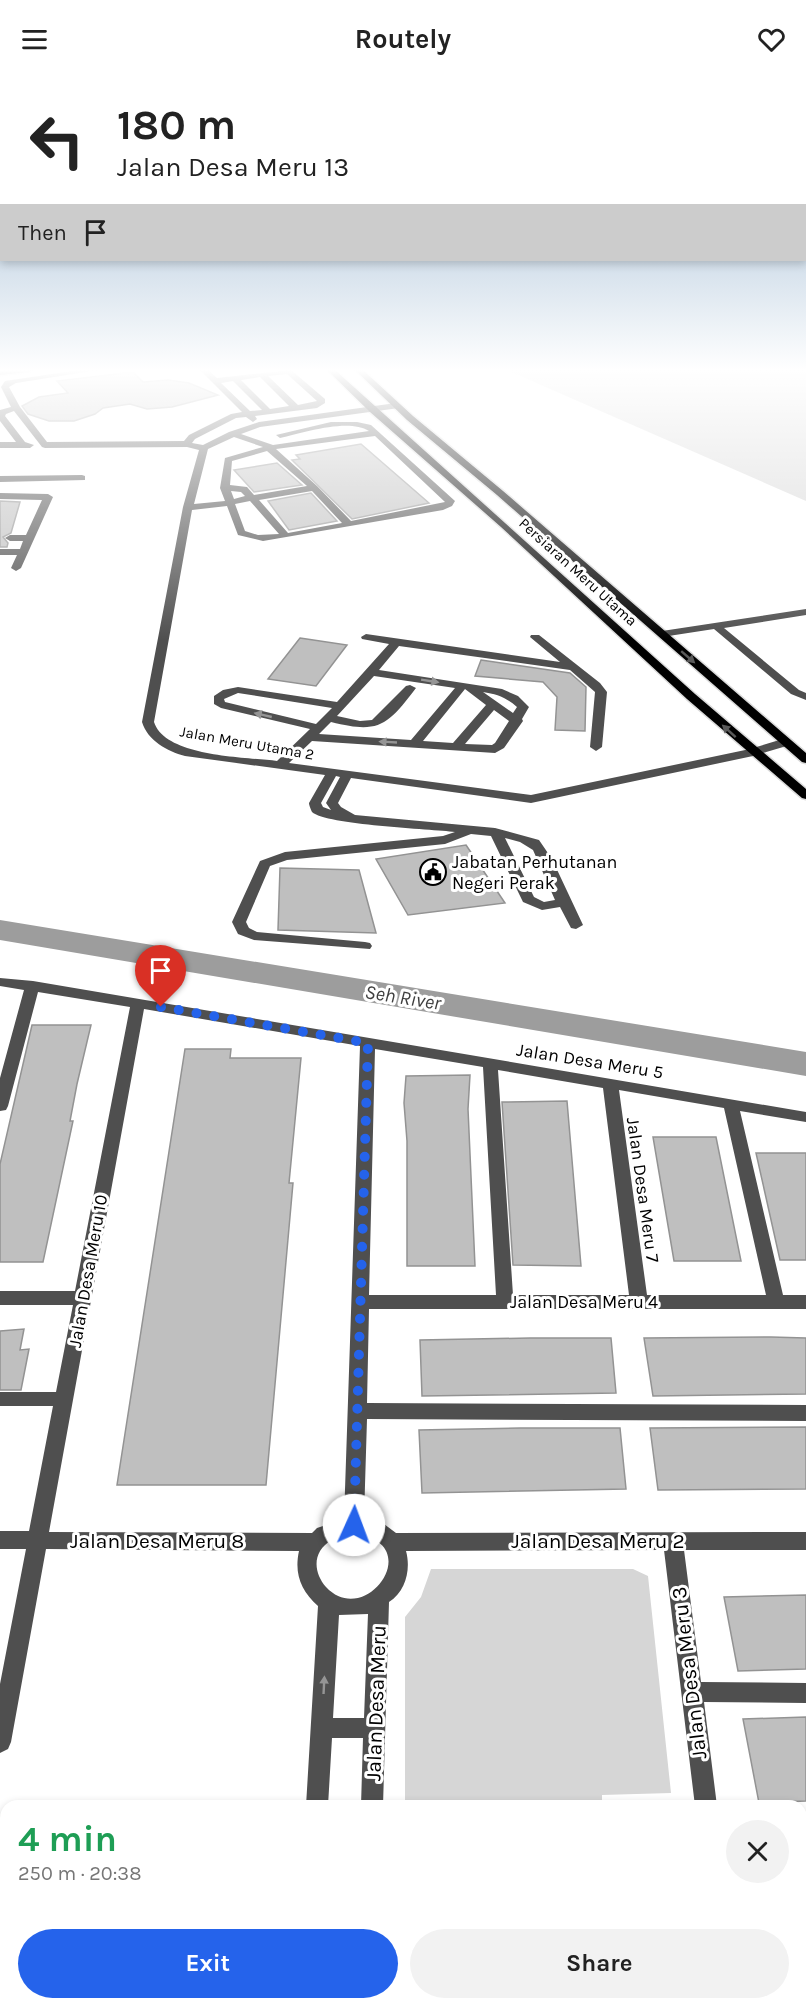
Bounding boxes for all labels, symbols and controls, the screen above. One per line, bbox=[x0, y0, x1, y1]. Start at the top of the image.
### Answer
icon: menu bbox=[18, 23, 51, 56]
text: Routely bbox=[355, 23, 451, 55]
icon: heart bbox=[755, 23, 788, 56]
text: 180 m bbox=[117, 100, 236, 150]
icon: left bbox=[18, 102, 96, 180]
text: Jalan Desa Meru 13 bbox=[117, 151, 349, 183]
icon: arrive bbox=[79, 216, 112, 249]
text: Then bbox=[18, 220, 67, 246]
street label: Persiaran Meru Utama bbox=[515, 514, 641, 630]
one-way arrow bbox=[680, 650, 695, 663]
one-way arrow bbox=[421, 677, 440, 686]
one-way arrow bbox=[254, 709, 272, 719]
street label: Jalan Meru Utama 2 bbox=[178, 722, 316, 764]
one-way arrow bbox=[723, 724, 737, 738]
one-way arrow bbox=[378, 737, 397, 746]
place label: Jabatan Perhutanan Negeri Perak bbox=[452, 851, 617, 894]
public building icon: Jabatan Perhutanan Negeri Perak bbox=[418, 857, 448, 887]
pin bbox=[135, 945, 186, 1007]
icon: arrive bbox=[144, 954, 177, 987]
water label: Seh River bbox=[363, 980, 444, 1015]
street label: Jalan Desa Meru 5 bbox=[515, 1039, 665, 1083]
street label: Jalan Desa Meru 7 bbox=[622, 1116, 664, 1265]
street label: Jalan Desa Meru 10 bbox=[64, 1193, 112, 1349]
street label: Jalan Desa Meru 4 bbox=[510, 1291, 658, 1313]
position arrow bbox=[322, 1493, 386, 1557]
street label: Jalan Desa Meru 8 bbox=[70, 1529, 244, 1553]
street label: Jalan Desa Meru 2 bbox=[511, 1529, 685, 1553]
street label: Jalan Desa Meru 3 bbox=[667, 1585, 711, 1761]
street label: Jalan Desa Meru bbox=[361, 1625, 391, 1781]
one-way arrow bbox=[319, 1675, 329, 1694]
text: 4 min bbox=[18, 1818, 117, 1860]
button: close bbox=[726, 1820, 789, 1883]
text: 250 m · 20:38 bbox=[18, 1862, 141, 1885]
button: Exit bbox=[18, 1929, 398, 1998]
button: Share bbox=[410, 1929, 789, 1998]

